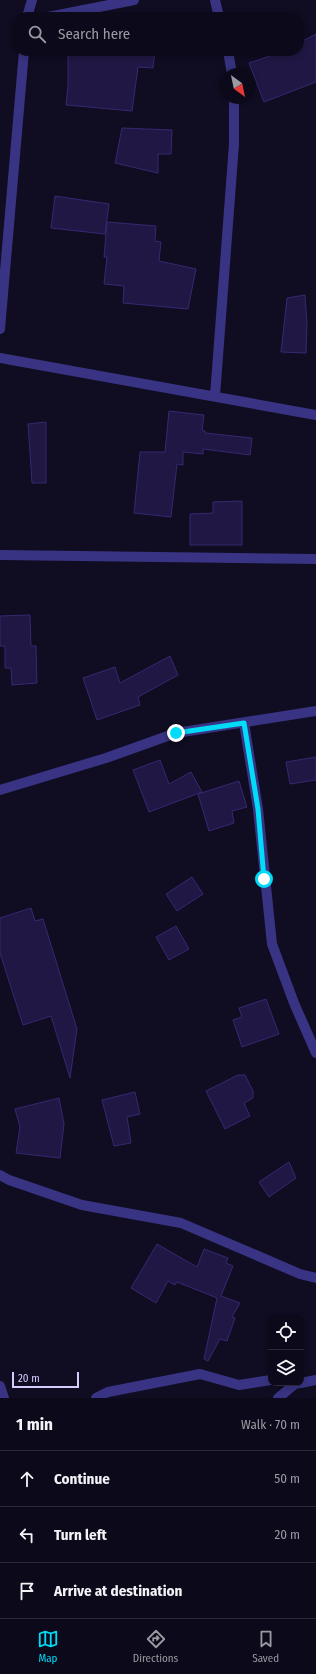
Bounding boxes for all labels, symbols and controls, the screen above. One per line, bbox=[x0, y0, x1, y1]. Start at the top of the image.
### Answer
search box bbox=[12, 12, 304, 56]
icon: search bbox=[26, 23, 48, 45]
text: Search here bbox=[58, 25, 130, 43]
north arrow bbox=[220, 68, 256, 104]
route end bbox=[167, 724, 185, 742]
route start bbox=[255, 870, 273, 888]
map controls bbox=[268, 1314, 304, 1386]
button: locate bbox=[268, 1314, 304, 1350]
button: layers bbox=[268, 1350, 304, 1386]
scale bar bbox=[12, 1370, 79, 1389]
text: 20 m bbox=[18, 1372, 40, 1385]
text: 1 min bbox=[16, 1414, 53, 1435]
text: Walk · 70 m bbox=[241, 1417, 300, 1432]
icon: ahead bbox=[16, 1468, 38, 1490]
text: Continue bbox=[54, 1470, 110, 1488]
text: 50 m bbox=[274, 1471, 300, 1486]
icon: left bbox=[16, 1524, 38, 1546]
text: Turn left bbox=[54, 1526, 107, 1544]
text: 20 m bbox=[274, 1527, 300, 1542]
icon: arrive bbox=[16, 1580, 38, 1602]
text: Arrive at destination bbox=[54, 1582, 182, 1600]
tab: Map bbox=[37, 1628, 59, 1665]
tab: Directions bbox=[133, 1628, 178, 1665]
tab: Saved bbox=[252, 1628, 279, 1665]

